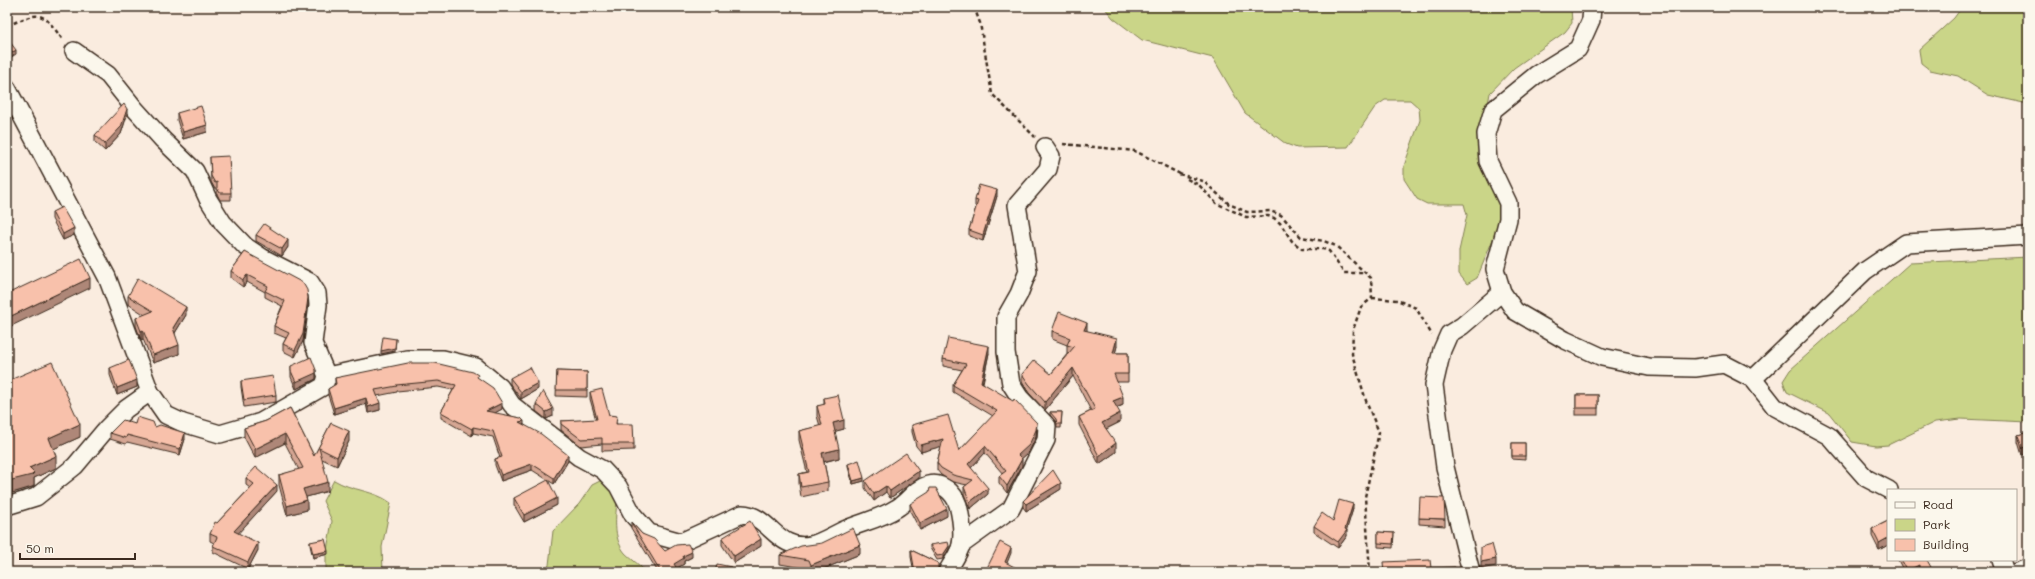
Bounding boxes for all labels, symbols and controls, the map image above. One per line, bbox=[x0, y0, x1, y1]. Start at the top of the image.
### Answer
legend bbox=[1887, 489, 2017, 561]
text: Road bbox=[1923, 496, 1953, 512]
text: Park bbox=[1923, 516, 1950, 532]
scale bar bbox=[20, 535, 135, 561]
text: Building bbox=[1923, 536, 1969, 552]
text: 50 m bbox=[26, 540, 54, 556]

